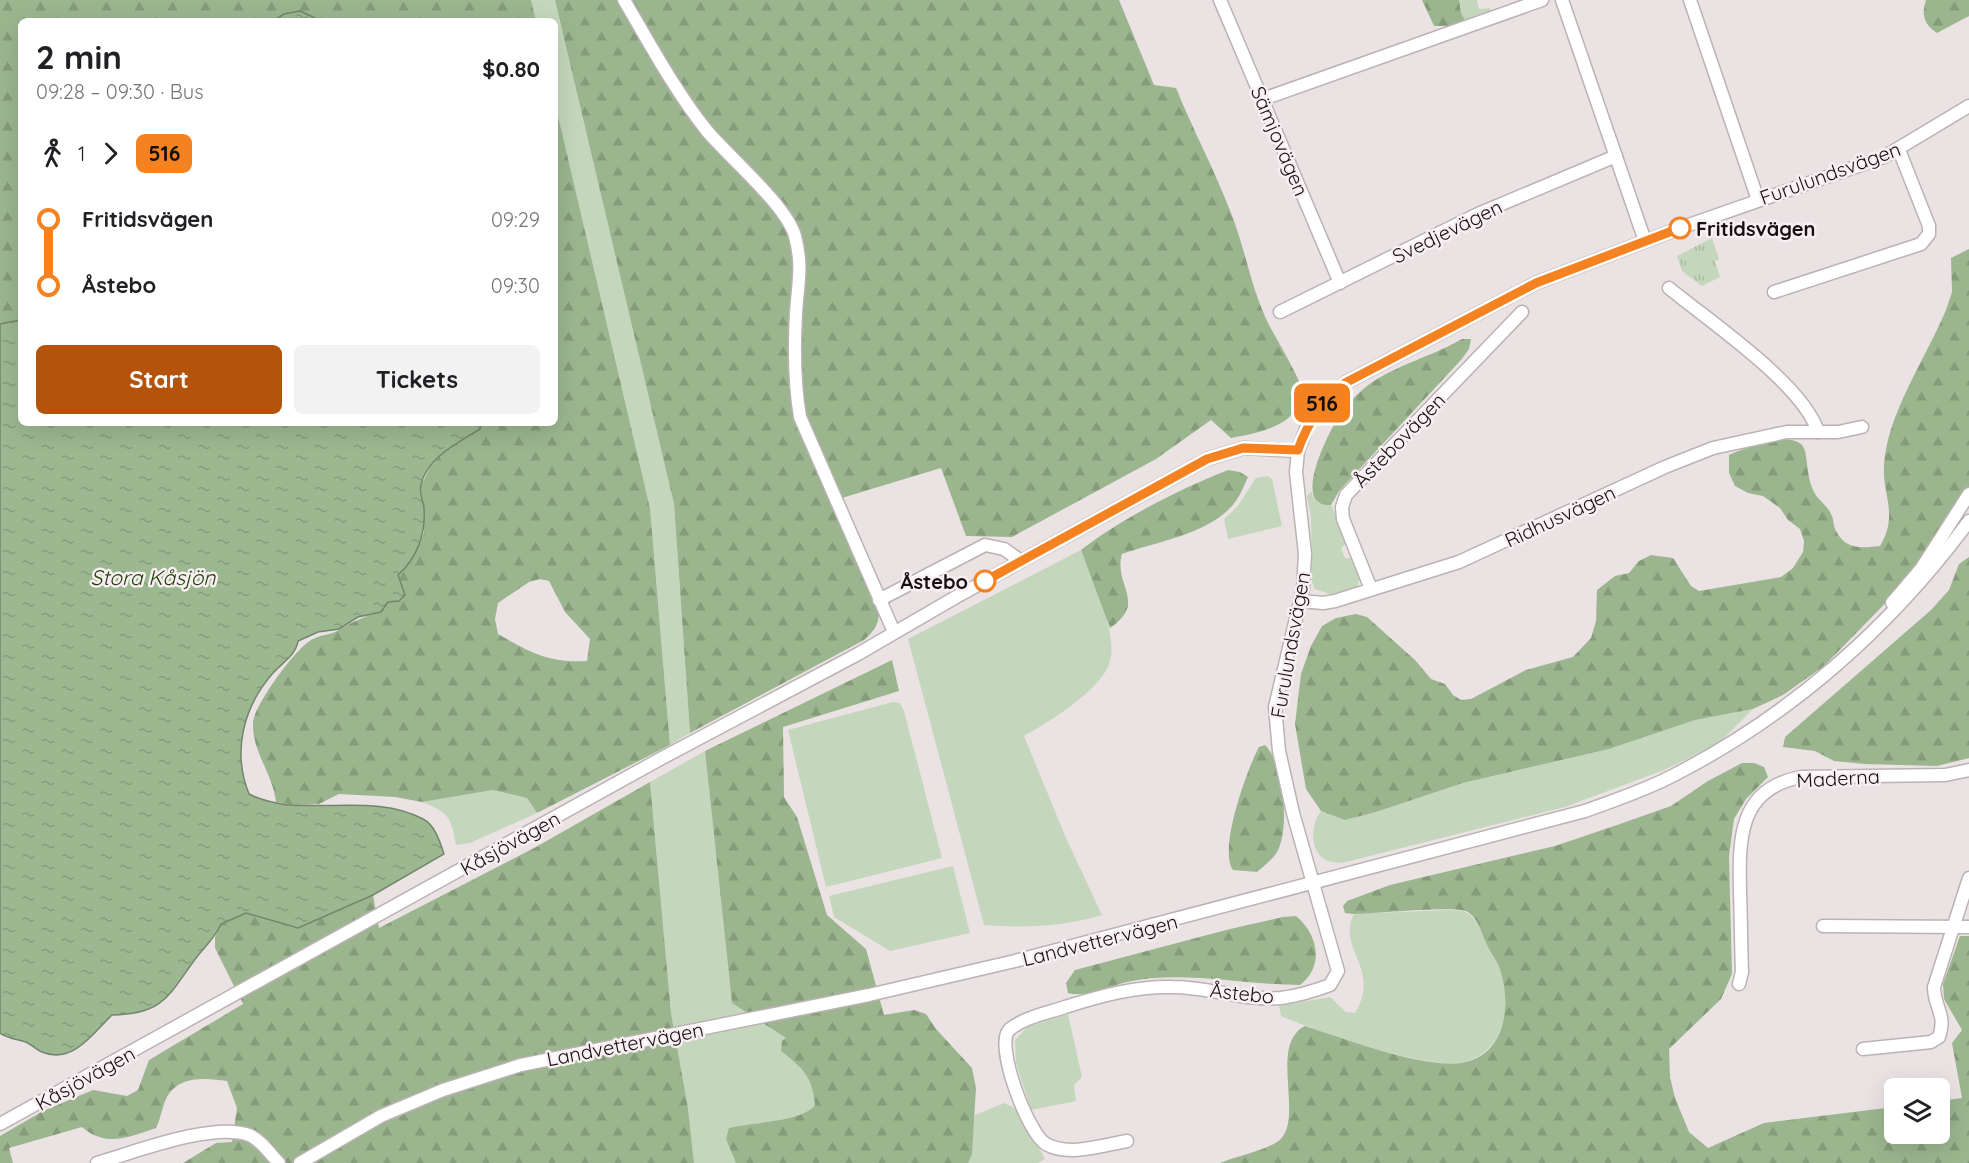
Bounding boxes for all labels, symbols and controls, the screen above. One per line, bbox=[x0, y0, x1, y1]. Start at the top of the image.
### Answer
text: 2 min bbox=[36, 36, 122, 77]
text: $0.80 bbox=[482, 55, 540, 83]
text: 09:28 – 09:30 · Bus bbox=[36, 79, 204, 104]
street label: Sämjovägen bbox=[1246, 82, 1314, 200]
street label: Furulundsvägen bbox=[1756, 136, 1904, 210]
icon: walk bbox=[36, 137, 69, 170]
icon: forward bbox=[94, 137, 127, 170]
text: 516 bbox=[148, 140, 180, 166]
text: 1 bbox=[78, 141, 85, 166]
street label: Svedjevägen bbox=[1388, 194, 1506, 268]
text: Fritidsvägen bbox=[82, 205, 213, 233]
text: 09:29 bbox=[491, 207, 540, 232]
place label: Fritidsvägen bbox=[1696, 216, 1815, 241]
marker: Fritidsvägen bbox=[1669, 217, 1691, 239]
text: Åstebo bbox=[82, 271, 156, 299]
text: 09:30 bbox=[491, 273, 540, 298]
button: Start bbox=[36, 345, 282, 414]
button: Tickets bbox=[294, 345, 540, 414]
line badge: 516 bbox=[1288, 384, 1356, 422]
street label: Åstebovägen bbox=[1348, 387, 1450, 493]
text: 516 bbox=[1306, 390, 1338, 416]
street label: Ridhusvägen bbox=[1501, 479, 1619, 553]
water label: Stora Kåsjön bbox=[90, 564, 216, 590]
place label: Åstebo bbox=[901, 569, 968, 594]
marker: Åstebo bbox=[974, 570, 996, 592]
street label: Furulundsvägen bbox=[1265, 570, 1315, 720]
street label: Maderna bbox=[1796, 763, 1880, 793]
street label: Kåsjövägen bbox=[456, 805, 564, 881]
street label: Landvettervägen bbox=[1020, 909, 1180, 971]
street label: Åstebo bbox=[1209, 977, 1275, 1009]
street label: Landvettervägen bbox=[544, 1017, 706, 1071]
street label: Kåsjövägen bbox=[31, 1040, 139, 1116]
map controls bbox=[1884, 1078, 1950, 1144]
button: layers bbox=[1884, 1078, 1950, 1144]

